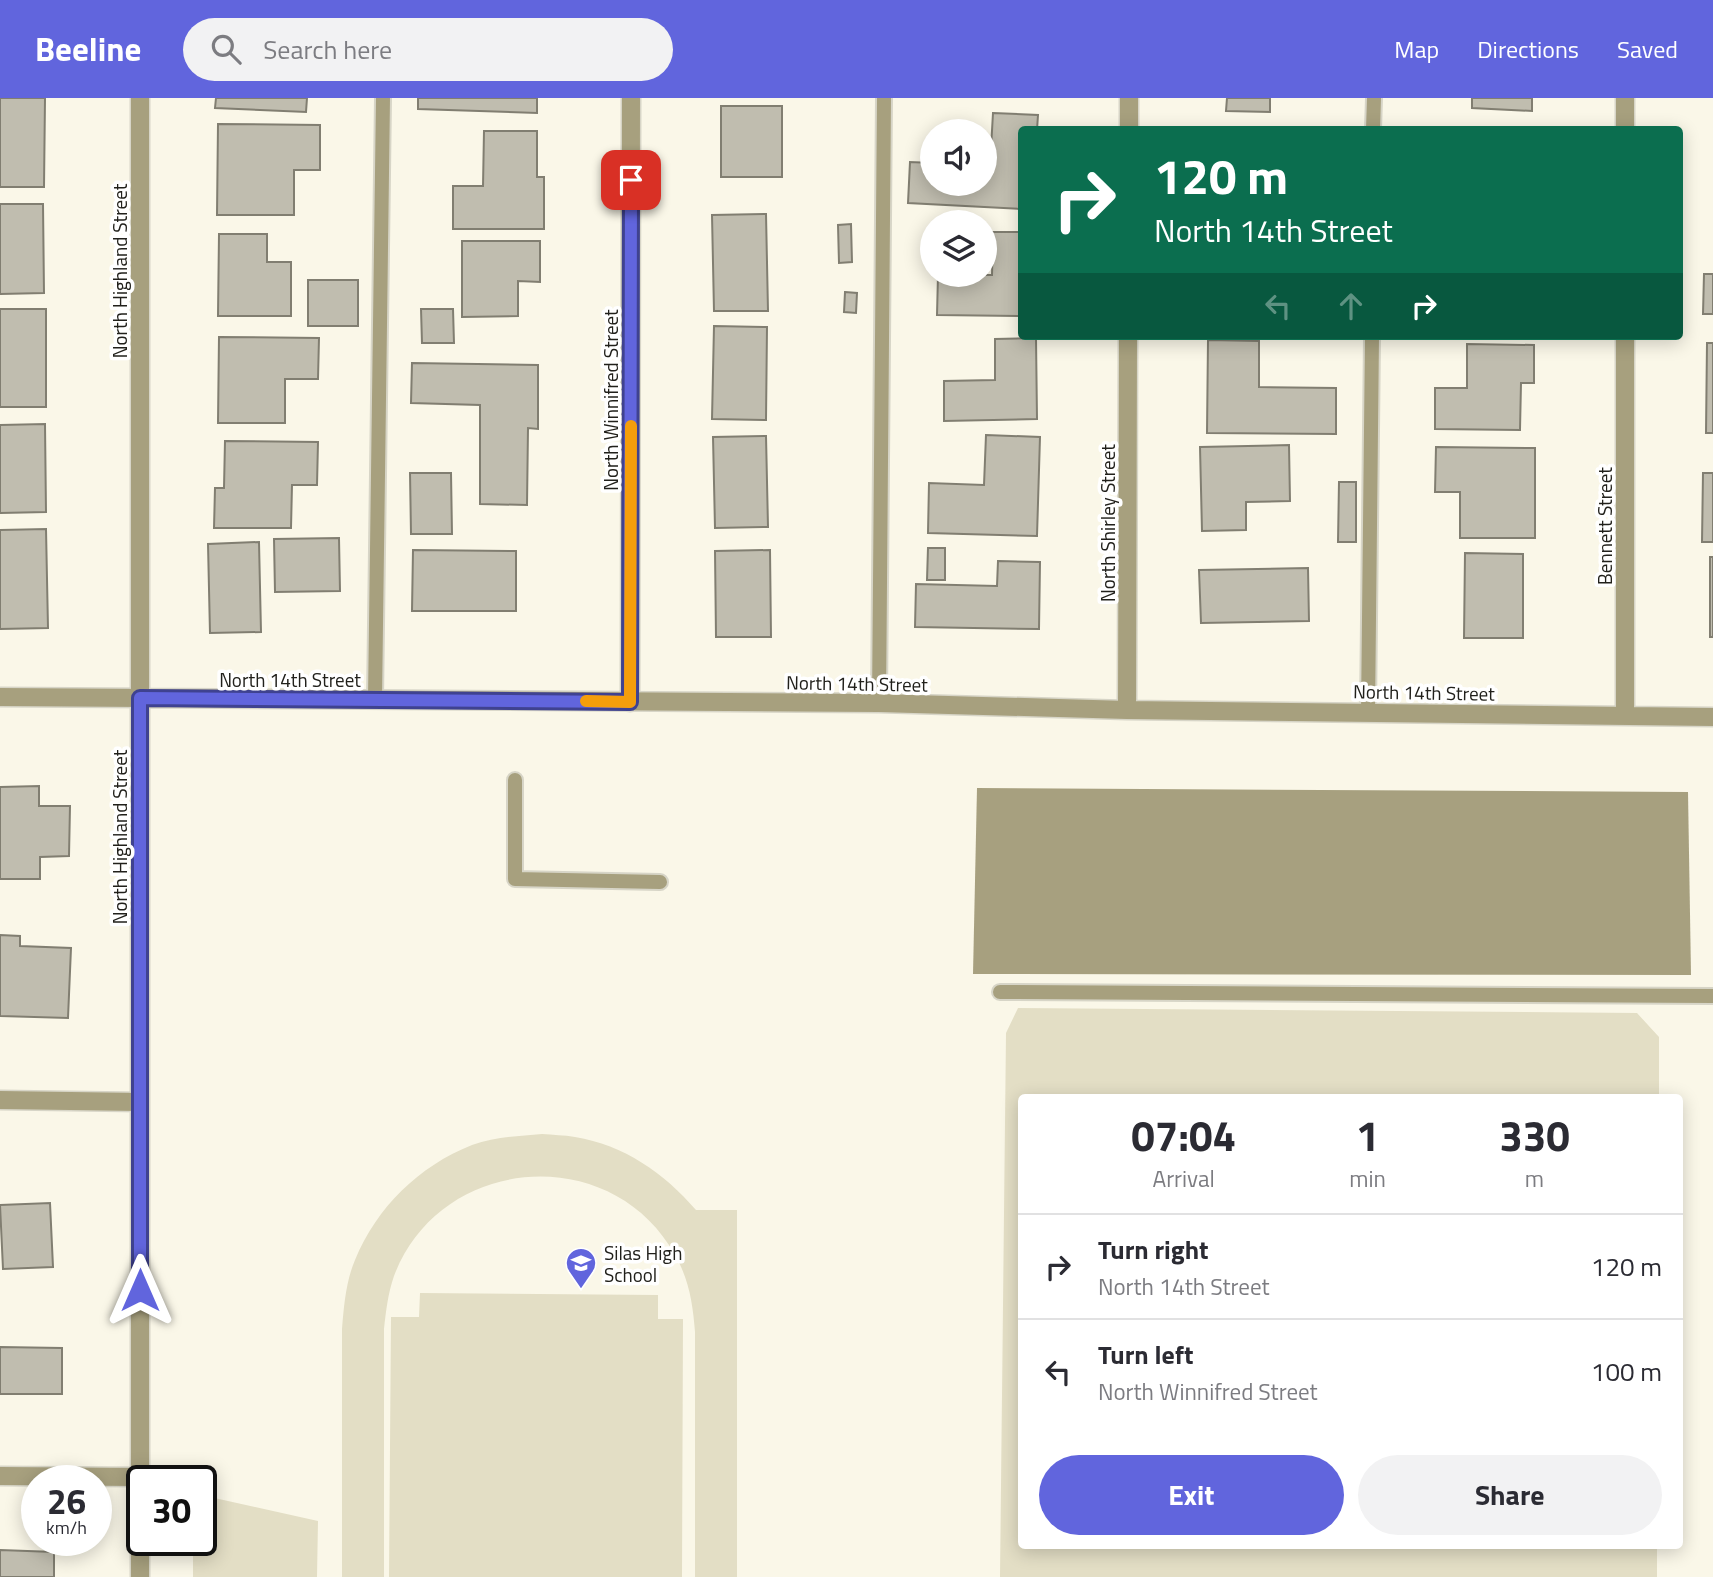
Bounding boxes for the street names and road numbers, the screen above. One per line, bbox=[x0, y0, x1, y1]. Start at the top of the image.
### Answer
street label: North Highland Street bbox=[105, 183, 134, 358]
street label: North Winnifred Street bbox=[596, 309, 625, 491]
street label: North Shirley Street bbox=[1093, 444, 1122, 602]
street label: Bennett Street bbox=[1590, 467, 1619, 585]
street label: North 14th Street bbox=[219, 665, 361, 694]
street label: North 14th Street bbox=[786, 667, 928, 699]
street label: North 14th Street bbox=[1353, 676, 1495, 708]
street label: North Highland Street bbox=[105, 749, 134, 924]

